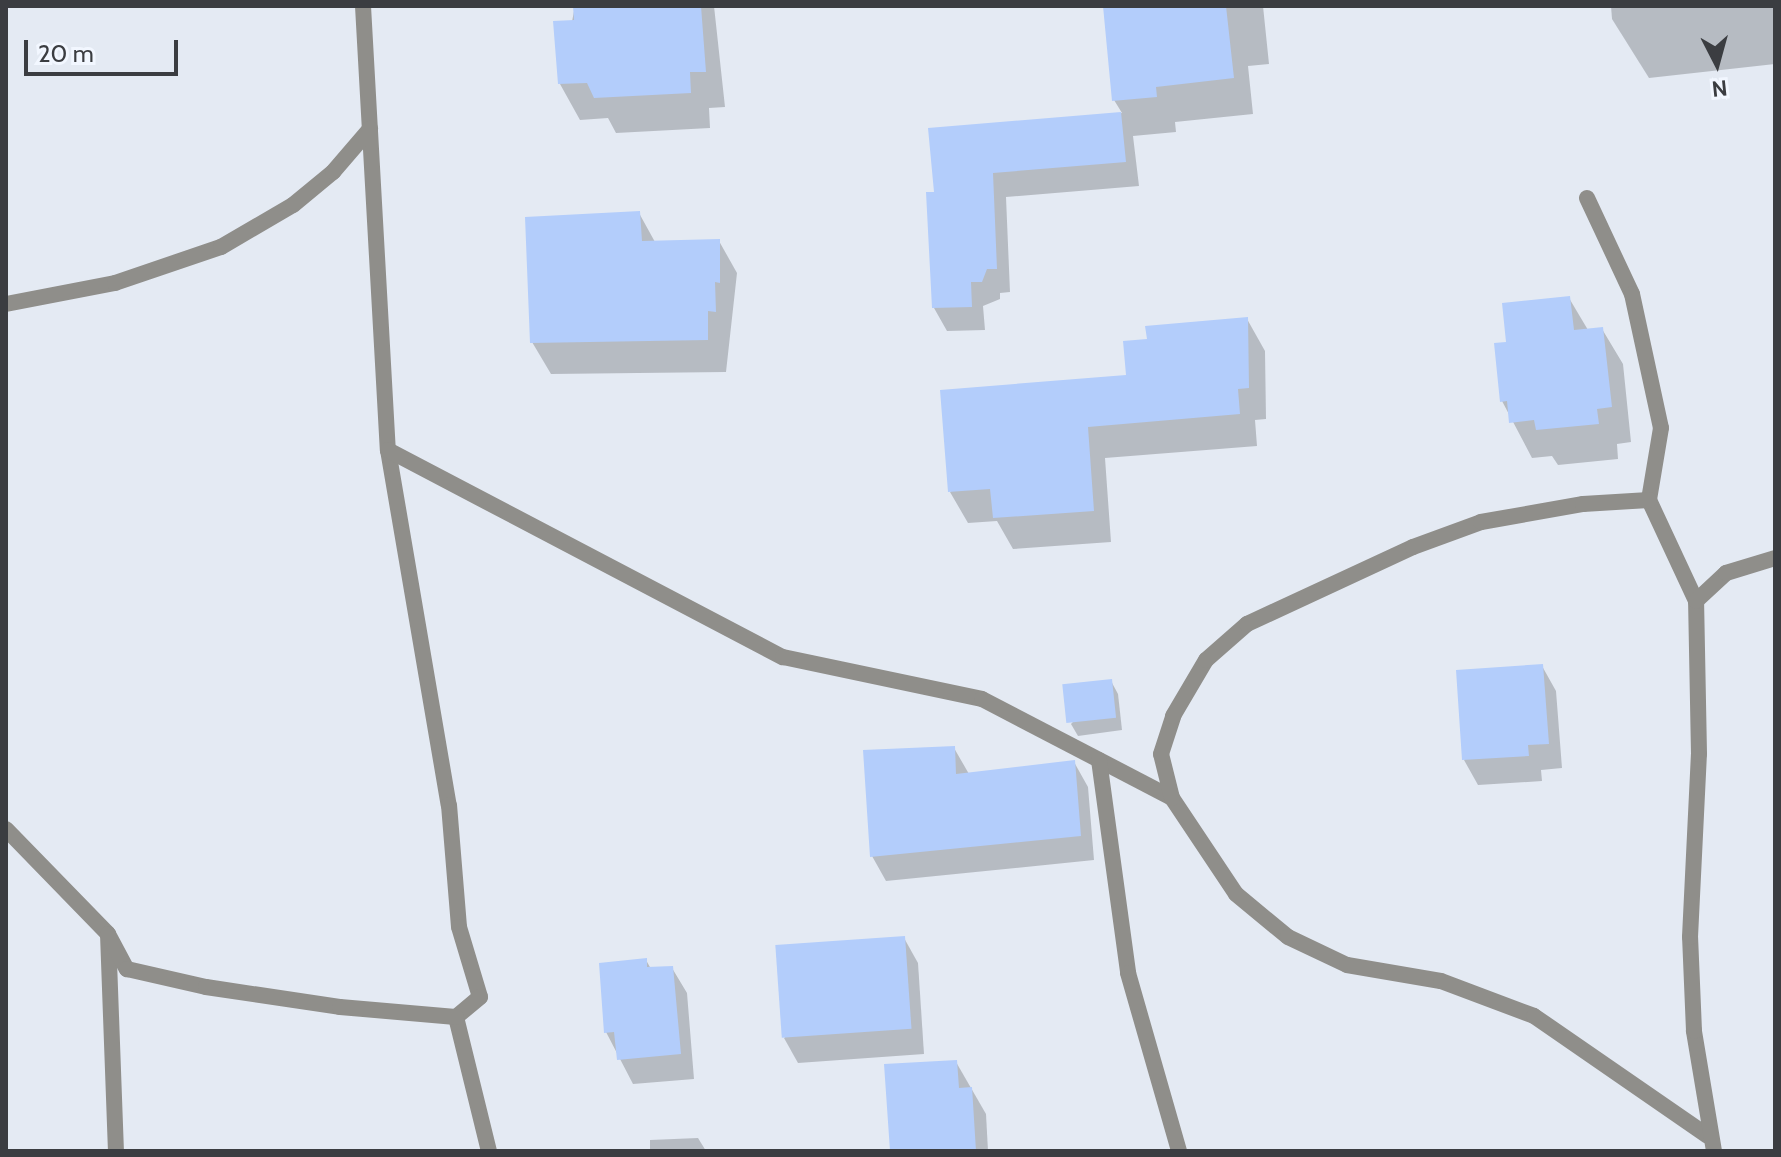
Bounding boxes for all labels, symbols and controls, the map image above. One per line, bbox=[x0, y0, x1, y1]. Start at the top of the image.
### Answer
scale bar bbox=[28, 24, 182, 74]
north arrow bbox=[1677, 24, 1757, 104]
text: 20 m bbox=[38, 39, 94, 68]
text: N bbox=[1710, 74, 1729, 103]

